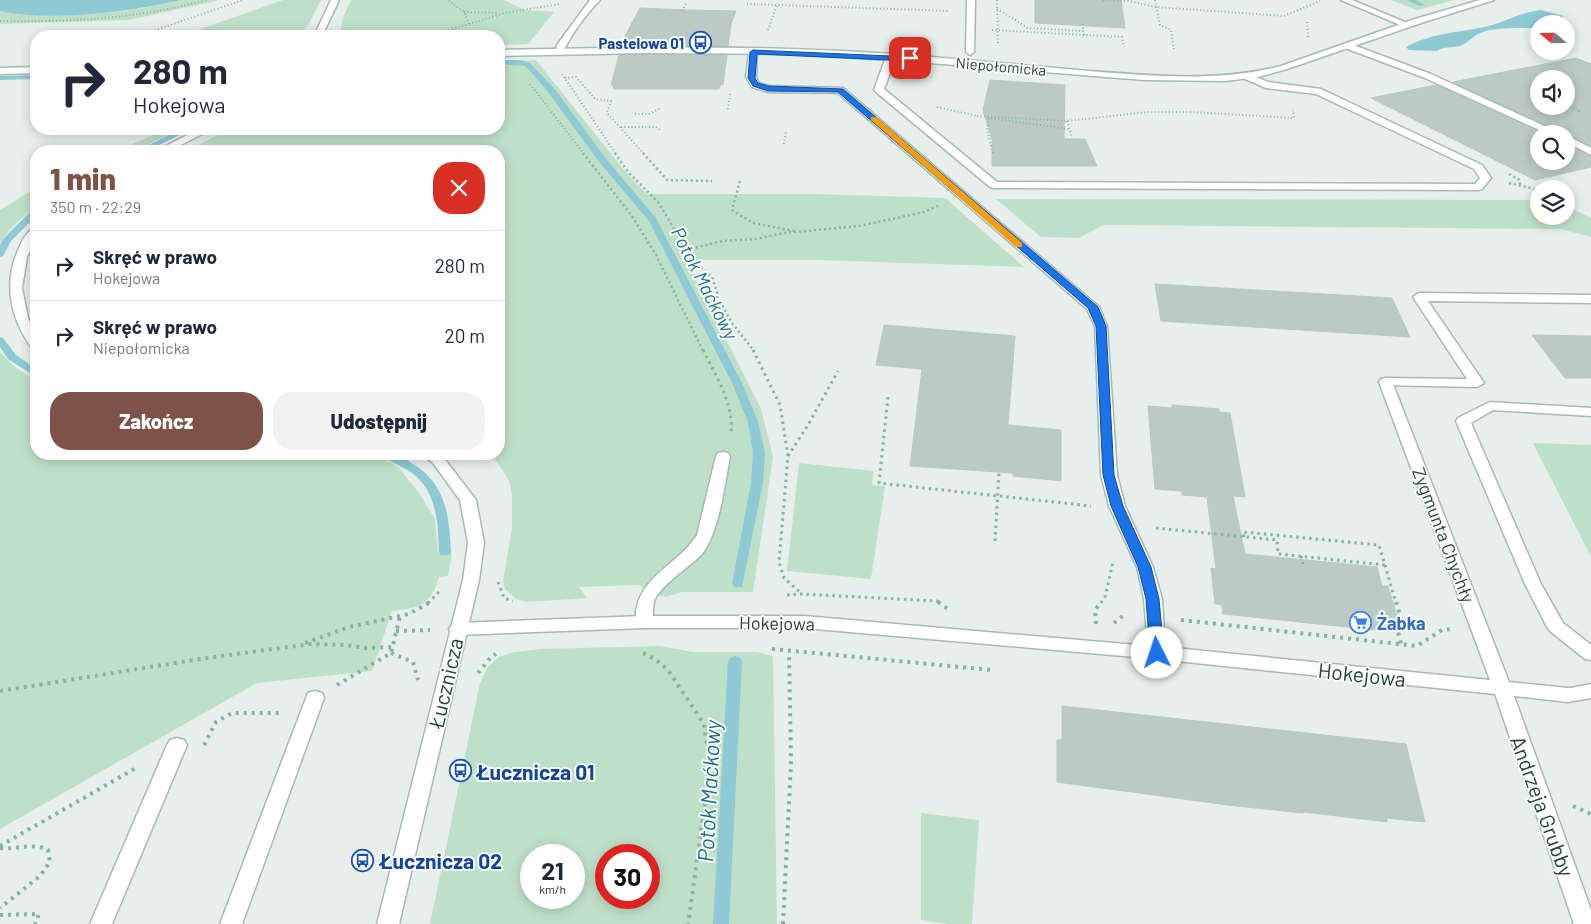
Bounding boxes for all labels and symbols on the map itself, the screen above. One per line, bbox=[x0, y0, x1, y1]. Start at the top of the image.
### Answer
north arrow bbox=[1530, 15, 1575, 60]
bus stop icon: Pastelowa 01 bbox=[688, 31, 712, 55]
place label: Pastelowa 01 bbox=[598, 34, 684, 52]
pin bbox=[889, 37, 931, 79]
street label: Niepołomicka bbox=[955, 53, 1047, 79]
water label: Potok Maćkowy bbox=[667, 223, 743, 343]
street label: Zygmunta Chychły bbox=[1408, 464, 1480, 606]
street label: Hokejowa bbox=[739, 611, 815, 635]
supermarket icon: Żabka bbox=[1349, 611, 1373, 635]
place label: Żabka bbox=[1377, 612, 1425, 634]
position arrow bbox=[1130, 626, 1182, 678]
street label: Łucznicza bbox=[422, 635, 468, 732]
street label: Hokejowa bbox=[1317, 657, 1407, 691]
water label: Potok Maćkowy bbox=[691, 718, 725, 863]
street label: Andrzeja Grubby bbox=[1506, 732, 1580, 880]
bus stop icon: Łucznicza 01 bbox=[448, 759, 472, 783]
place label: Łucznicza 01 bbox=[475, 759, 594, 784]
speed limit sign: 30 bbox=[595, 844, 660, 909]
bus stop icon: Łucznicza 02 bbox=[351, 848, 375, 872]
place label: Łucznicza 02 bbox=[378, 848, 502, 873]

